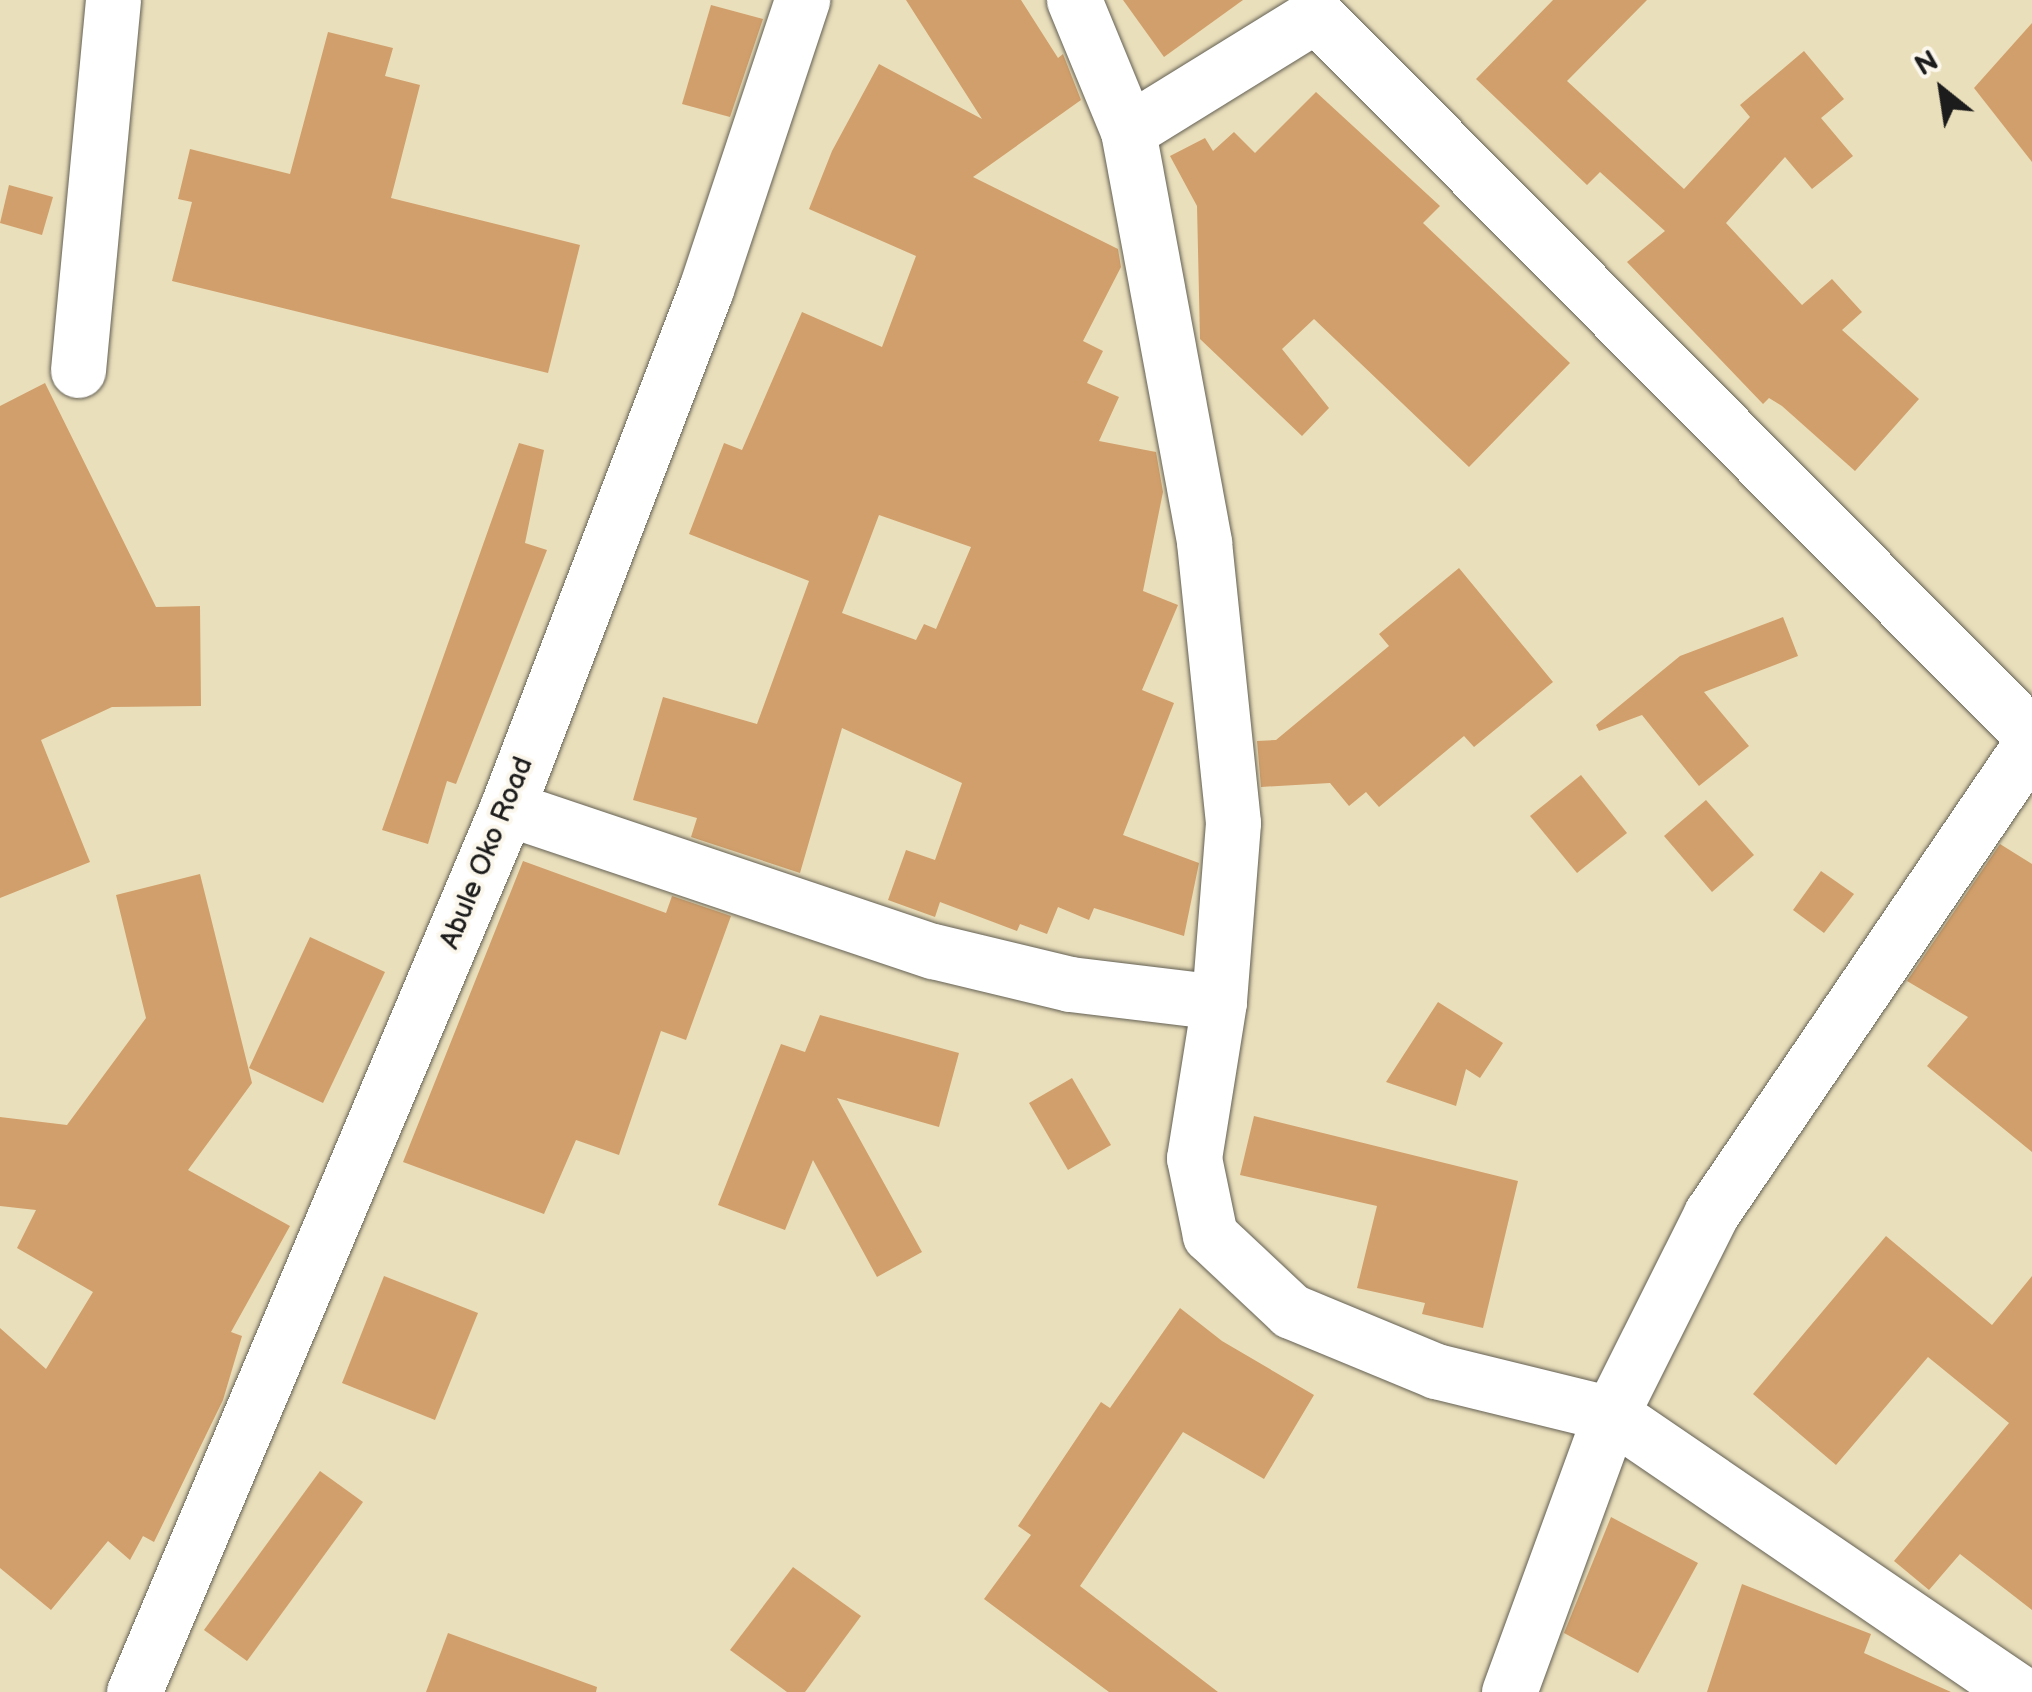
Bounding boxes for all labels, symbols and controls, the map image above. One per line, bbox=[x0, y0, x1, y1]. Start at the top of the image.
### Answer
north arrow bbox=[1892, 40, 1992, 140]
text: N bbox=[1909, 44, 1944, 83]
street label: Abule Oko Road bbox=[433, 752, 541, 954]

